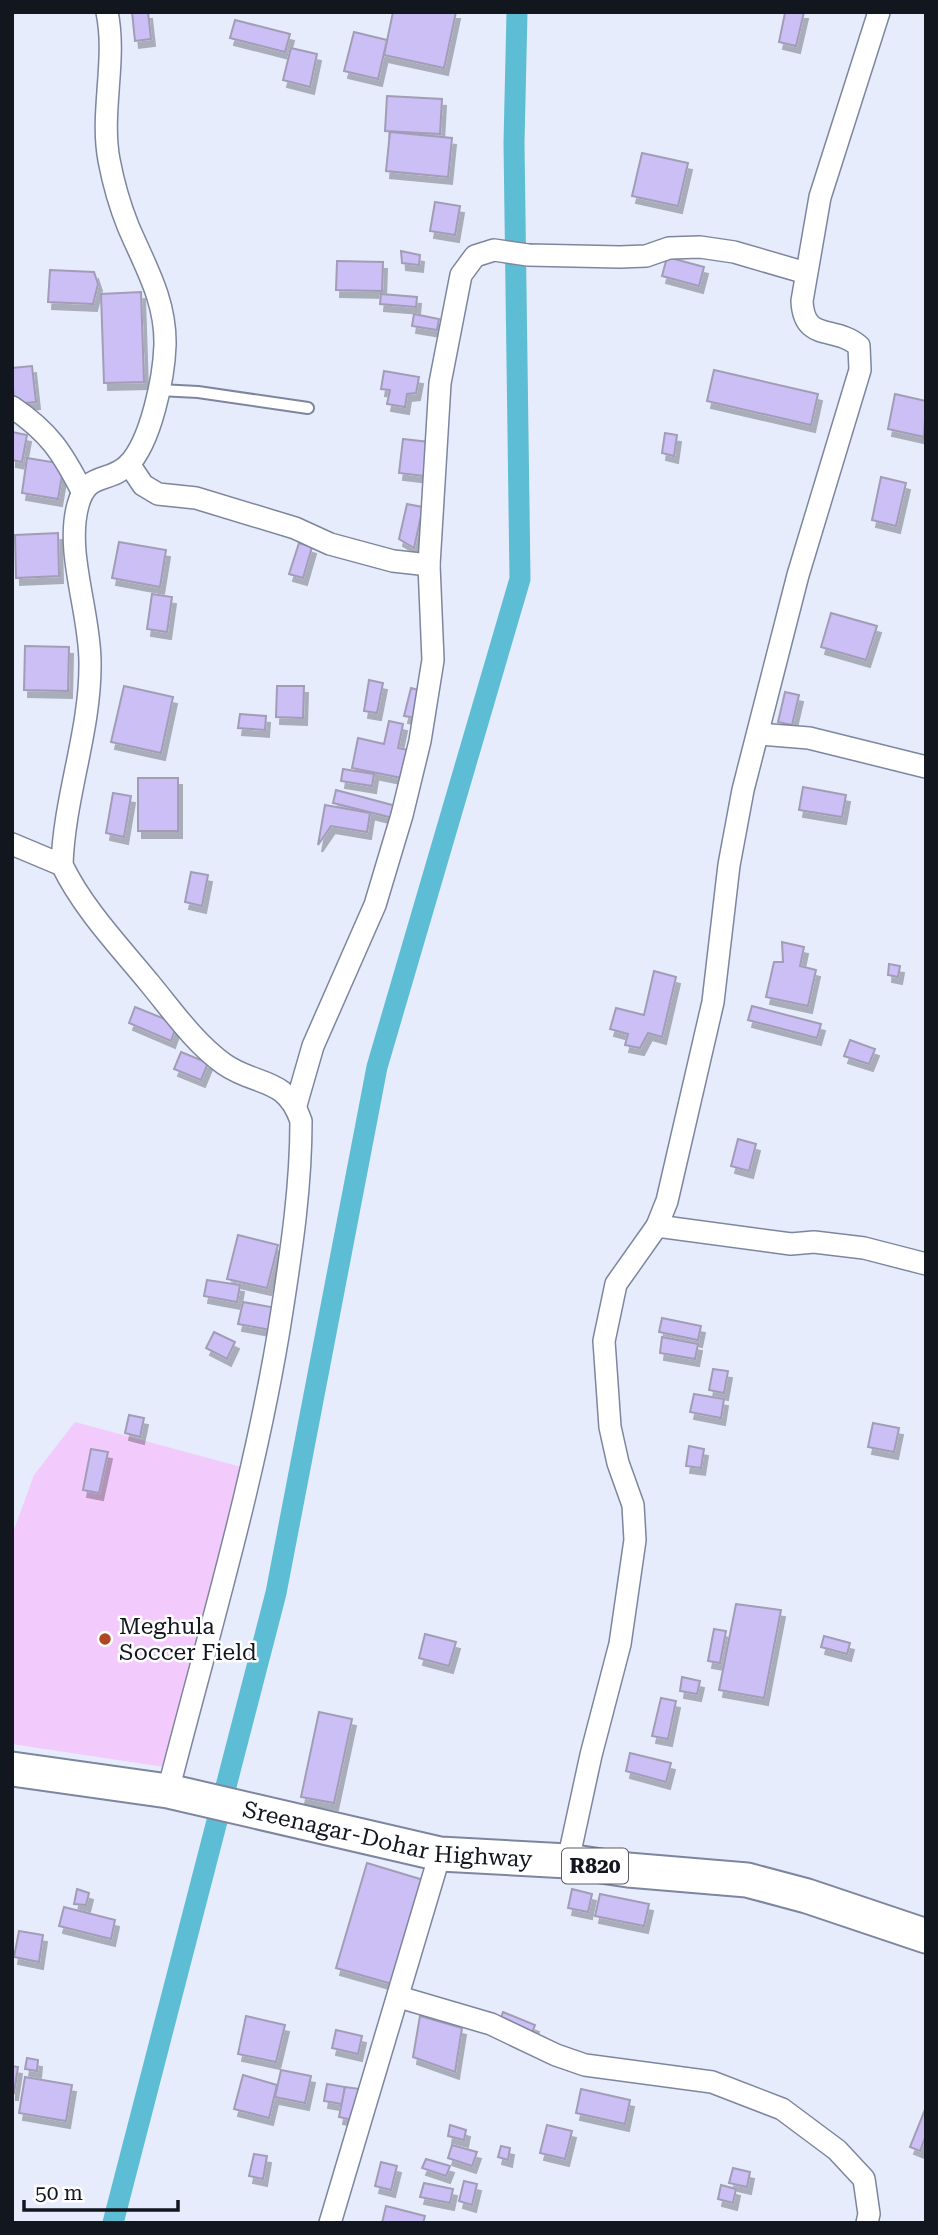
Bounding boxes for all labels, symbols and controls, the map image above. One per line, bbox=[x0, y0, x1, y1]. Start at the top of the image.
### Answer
place label: Meghula Soccer Field bbox=[119, 1613, 257, 1666]
marker: Meghula Soccer Field bbox=[97, 1631, 113, 1647]
street label: Sreenagar-Dohar Highway bbox=[240, 1796, 533, 1873]
road number: R820 bbox=[562, 1848, 628, 1884]
scale bar bbox=[24, 2168, 178, 2212]
text: 50 m bbox=[35, 2181, 83, 2205]

